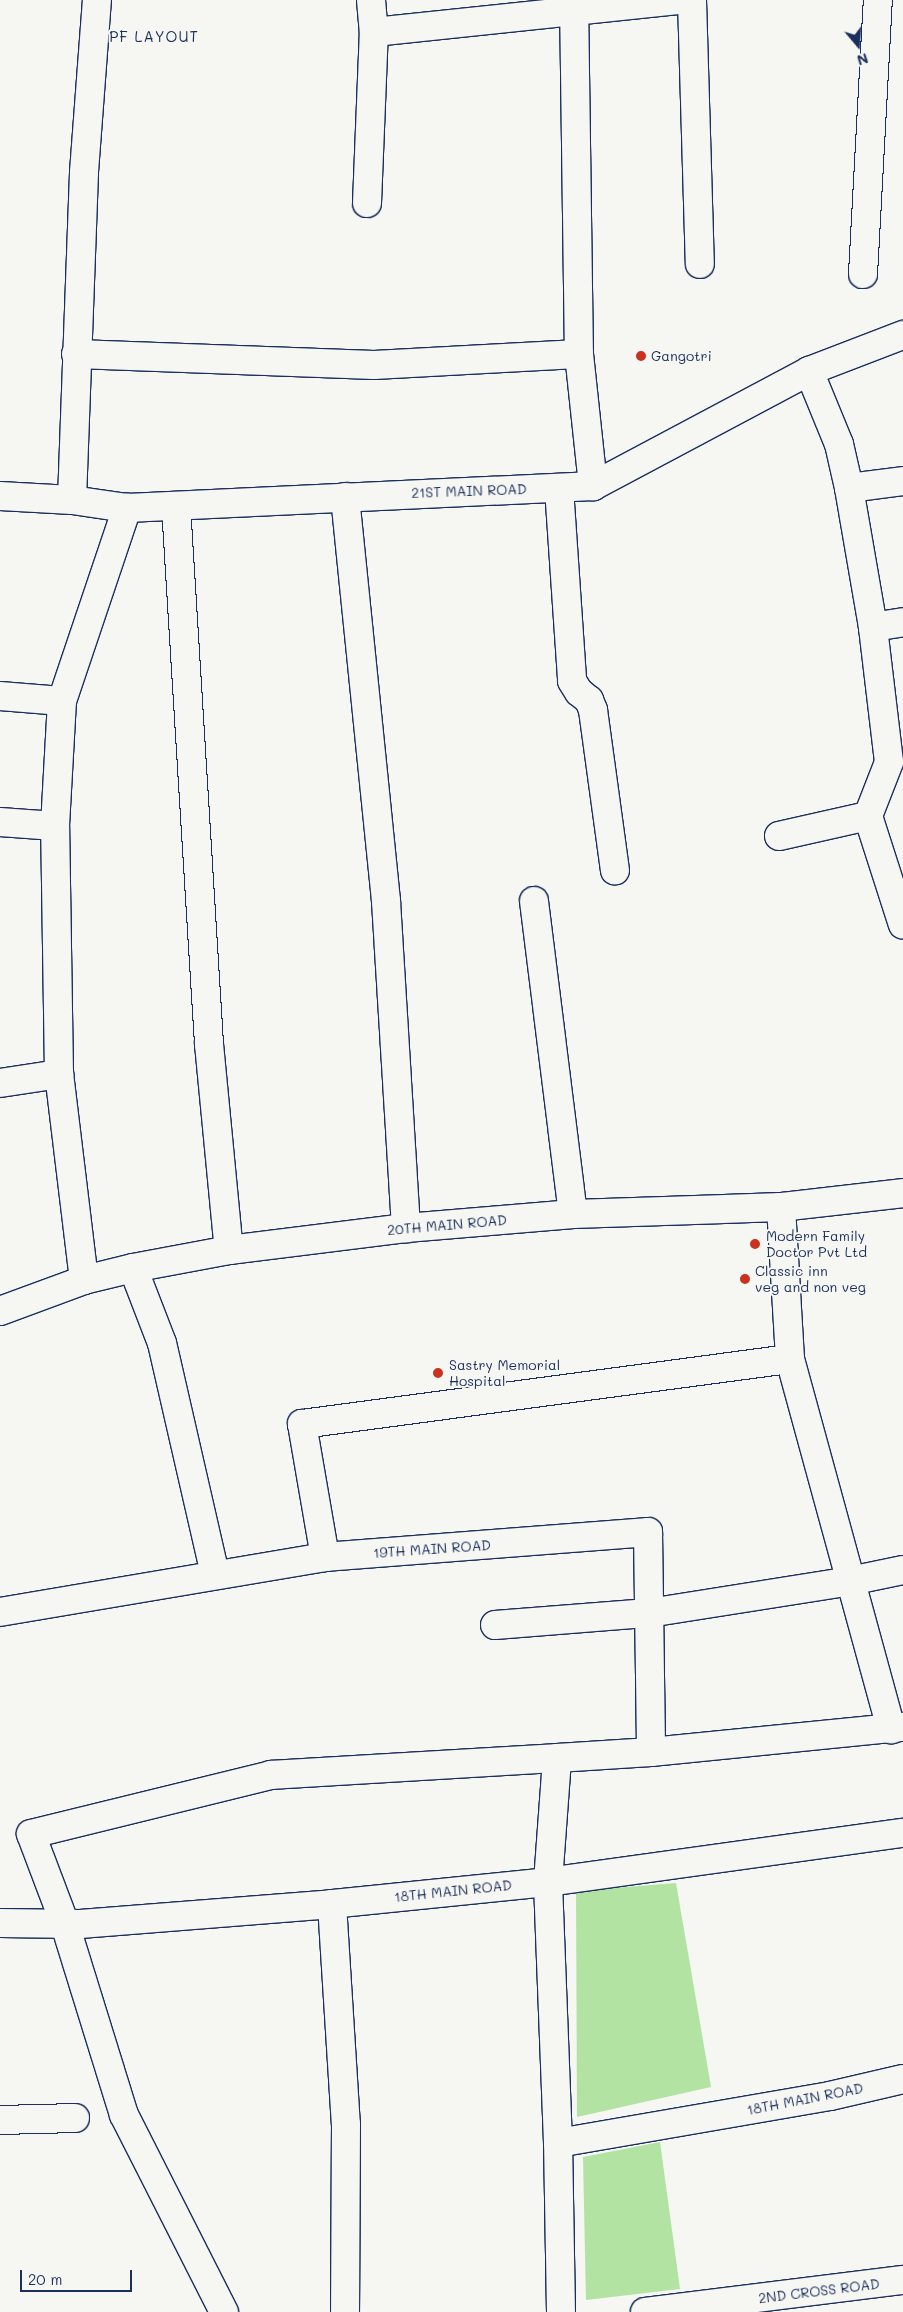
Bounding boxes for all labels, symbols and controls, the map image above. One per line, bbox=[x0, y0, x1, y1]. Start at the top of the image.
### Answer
north arrow bbox=[833, 20, 883, 70]
district label: PF LAYOUT bbox=[108, 28, 200, 46]
text: N bbox=[855, 49, 871, 70]
place label: Gangotri bbox=[651, 348, 712, 364]
marker: Gangotri bbox=[635, 350, 647, 362]
street label: 21ST MAIN ROAD bbox=[411, 481, 527, 501]
street label: 20TH MAIN ROAD bbox=[387, 1211, 507, 1239]
place label: Modern Family Doctor Pvt Ltd bbox=[766, 1228, 867, 1260]
marker: Modern Family Doctor Pvt Ltd bbox=[748, 1237, 762, 1251]
place label: Classic inn veg and non veg bbox=[755, 1263, 866, 1295]
marker: Classic inn veg and non veg bbox=[739, 1273, 751, 1285]
place label: Sastry Memorial Hospital bbox=[449, 1357, 560, 1390]
marker: Sastry Memorial Hospital bbox=[431, 1366, 445, 1380]
street label: 19TH MAIN ROAD bbox=[373, 1537, 491, 1561]
street label: 18TH MAIN ROAD bbox=[393, 1876, 513, 1906]
street label: 18TH MAIN ROAD bbox=[745, 2079, 865, 2119]
scale bar bbox=[22, 2260, 135, 2292]
text: 20 m bbox=[28, 2269, 62, 2289]
street label: 2ND CROSS ROAD bbox=[757, 2275, 881, 2307]

